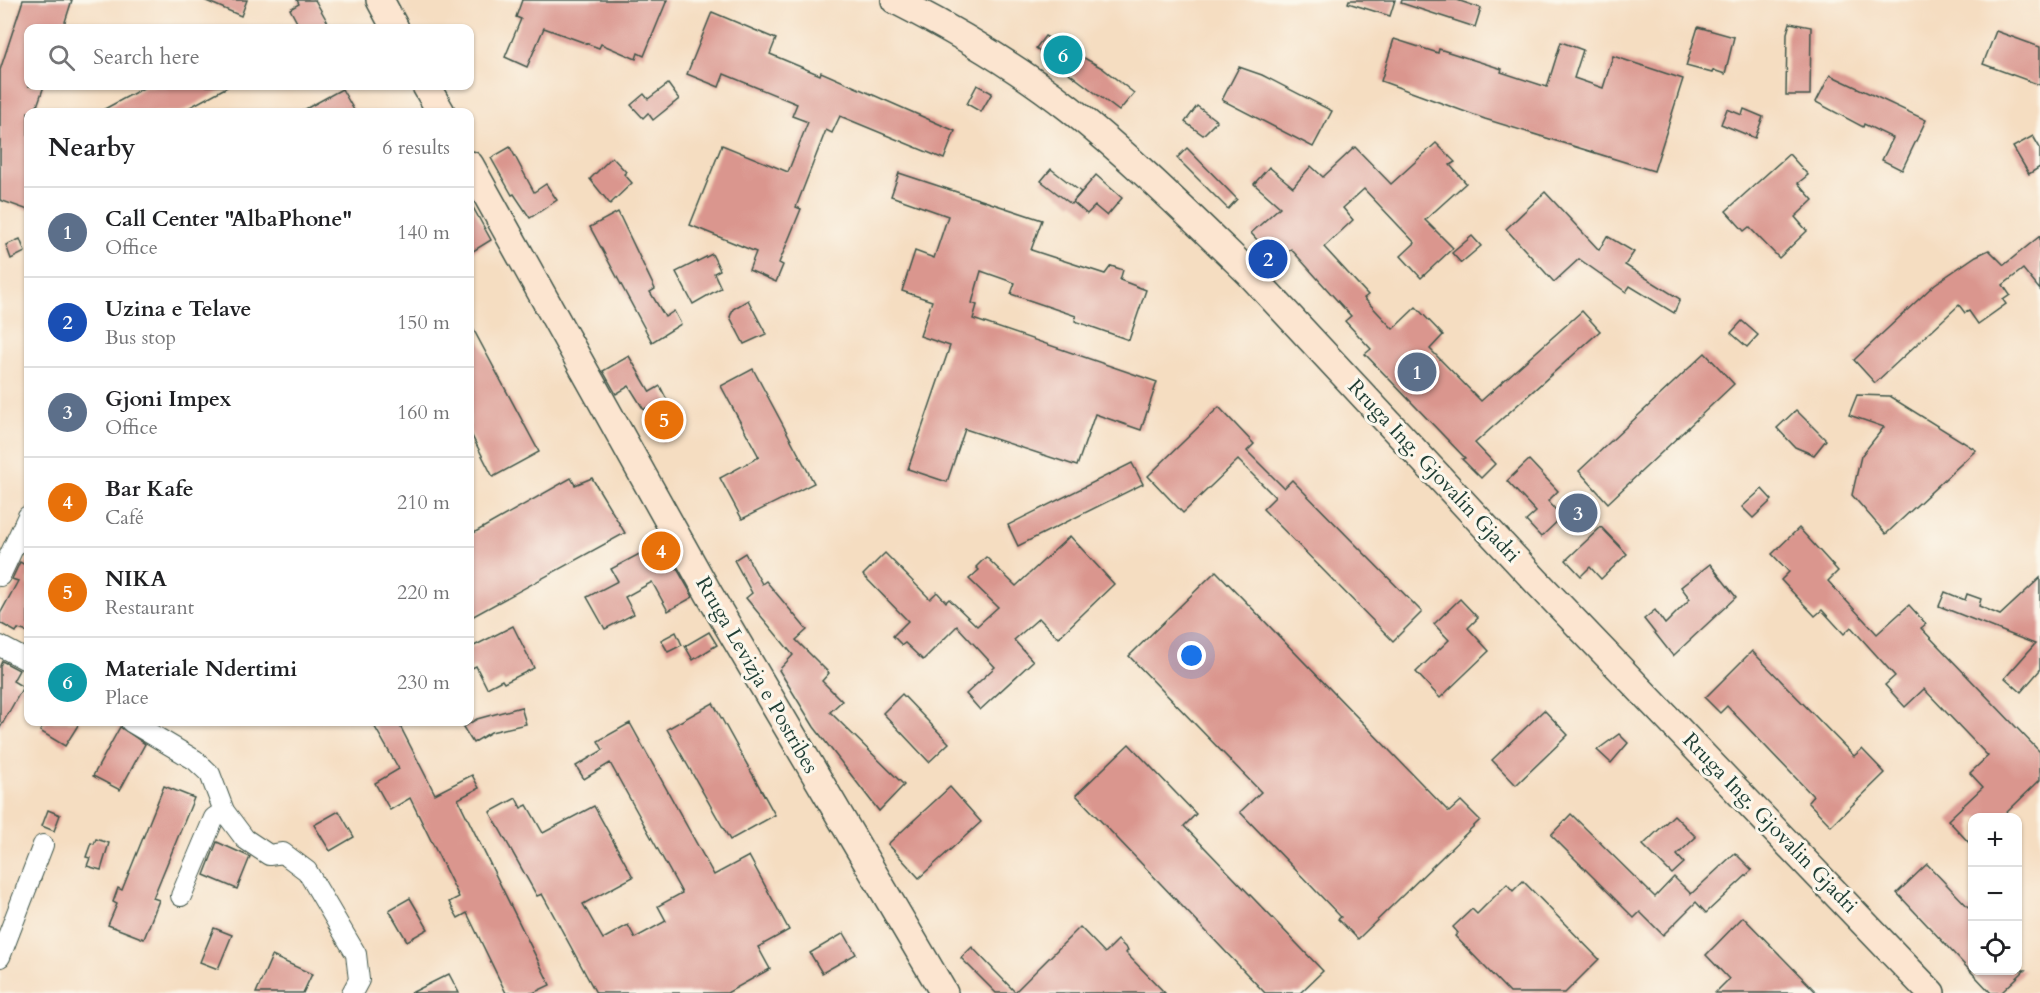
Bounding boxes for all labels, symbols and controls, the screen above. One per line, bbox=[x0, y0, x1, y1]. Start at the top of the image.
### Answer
search box bbox=[24, 24, 474, 90]
pin: 6 bbox=[1044, 32, 1082, 78]
icon: search bbox=[45, 41, 78, 74]
text: Search here bbox=[93, 42, 200, 72]
text: Nearby bbox=[48, 130, 136, 165]
text: 6 results bbox=[382, 134, 450, 161]
text: Call Center "AlbaPhone" bbox=[105, 204, 352, 234]
text: 1 bbox=[62, 219, 73, 246]
text: 140 m bbox=[397, 219, 450, 246]
text: Office bbox=[105, 234, 158, 261]
pin: 2 bbox=[1248, 236, 1288, 282]
text: Uzina e Telave bbox=[105, 294, 251, 324]
text: 2 bbox=[62, 309, 73, 336]
text: 150 m bbox=[397, 309, 450, 336]
text: Bus stop bbox=[105, 324, 176, 351]
pin: 1 bbox=[1398, 350, 1436, 394]
street label: Rruga Ing. Gjovalin Gjadri bbox=[1341, 373, 1527, 569]
text: Gjoni Impex bbox=[105, 384, 232, 414]
pin: 5 bbox=[644, 398, 684, 442]
text: 3 bbox=[62, 399, 73, 426]
text: 160 m bbox=[397, 399, 450, 426]
text: Office bbox=[105, 414, 158, 441]
text: Bar Kafe bbox=[105, 474, 194, 504]
text: 4 bbox=[62, 489, 73, 516]
text: 210 m bbox=[397, 489, 450, 516]
pin: 3 bbox=[1558, 490, 1598, 536]
text: Café bbox=[105, 504, 144, 531]
pin: 4 bbox=[642, 528, 680, 574]
text: NIKA bbox=[105, 564, 167, 594]
street label: Rruga Levizja e Postribes bbox=[689, 571, 825, 779]
text: 5 bbox=[62, 579, 73, 606]
text: 220 m bbox=[397, 579, 450, 606]
text: Restaurant bbox=[105, 594, 194, 621]
your location bbox=[1177, 641, 1206, 670]
text: Materiale Ndertimi bbox=[105, 654, 297, 684]
text: 6 bbox=[62, 669, 73, 696]
text: 230 m bbox=[397, 669, 450, 696]
text: Place bbox=[105, 684, 149, 711]
street label: Rruga Ing. Gjovalin Gjadri bbox=[1676, 726, 1864, 920]
map controls bbox=[1968, 813, 2022, 975]
button: + bbox=[1968, 813, 2022, 867]
button: − bbox=[1968, 867, 2022, 921]
button: locate bbox=[1968, 921, 2022, 975]

